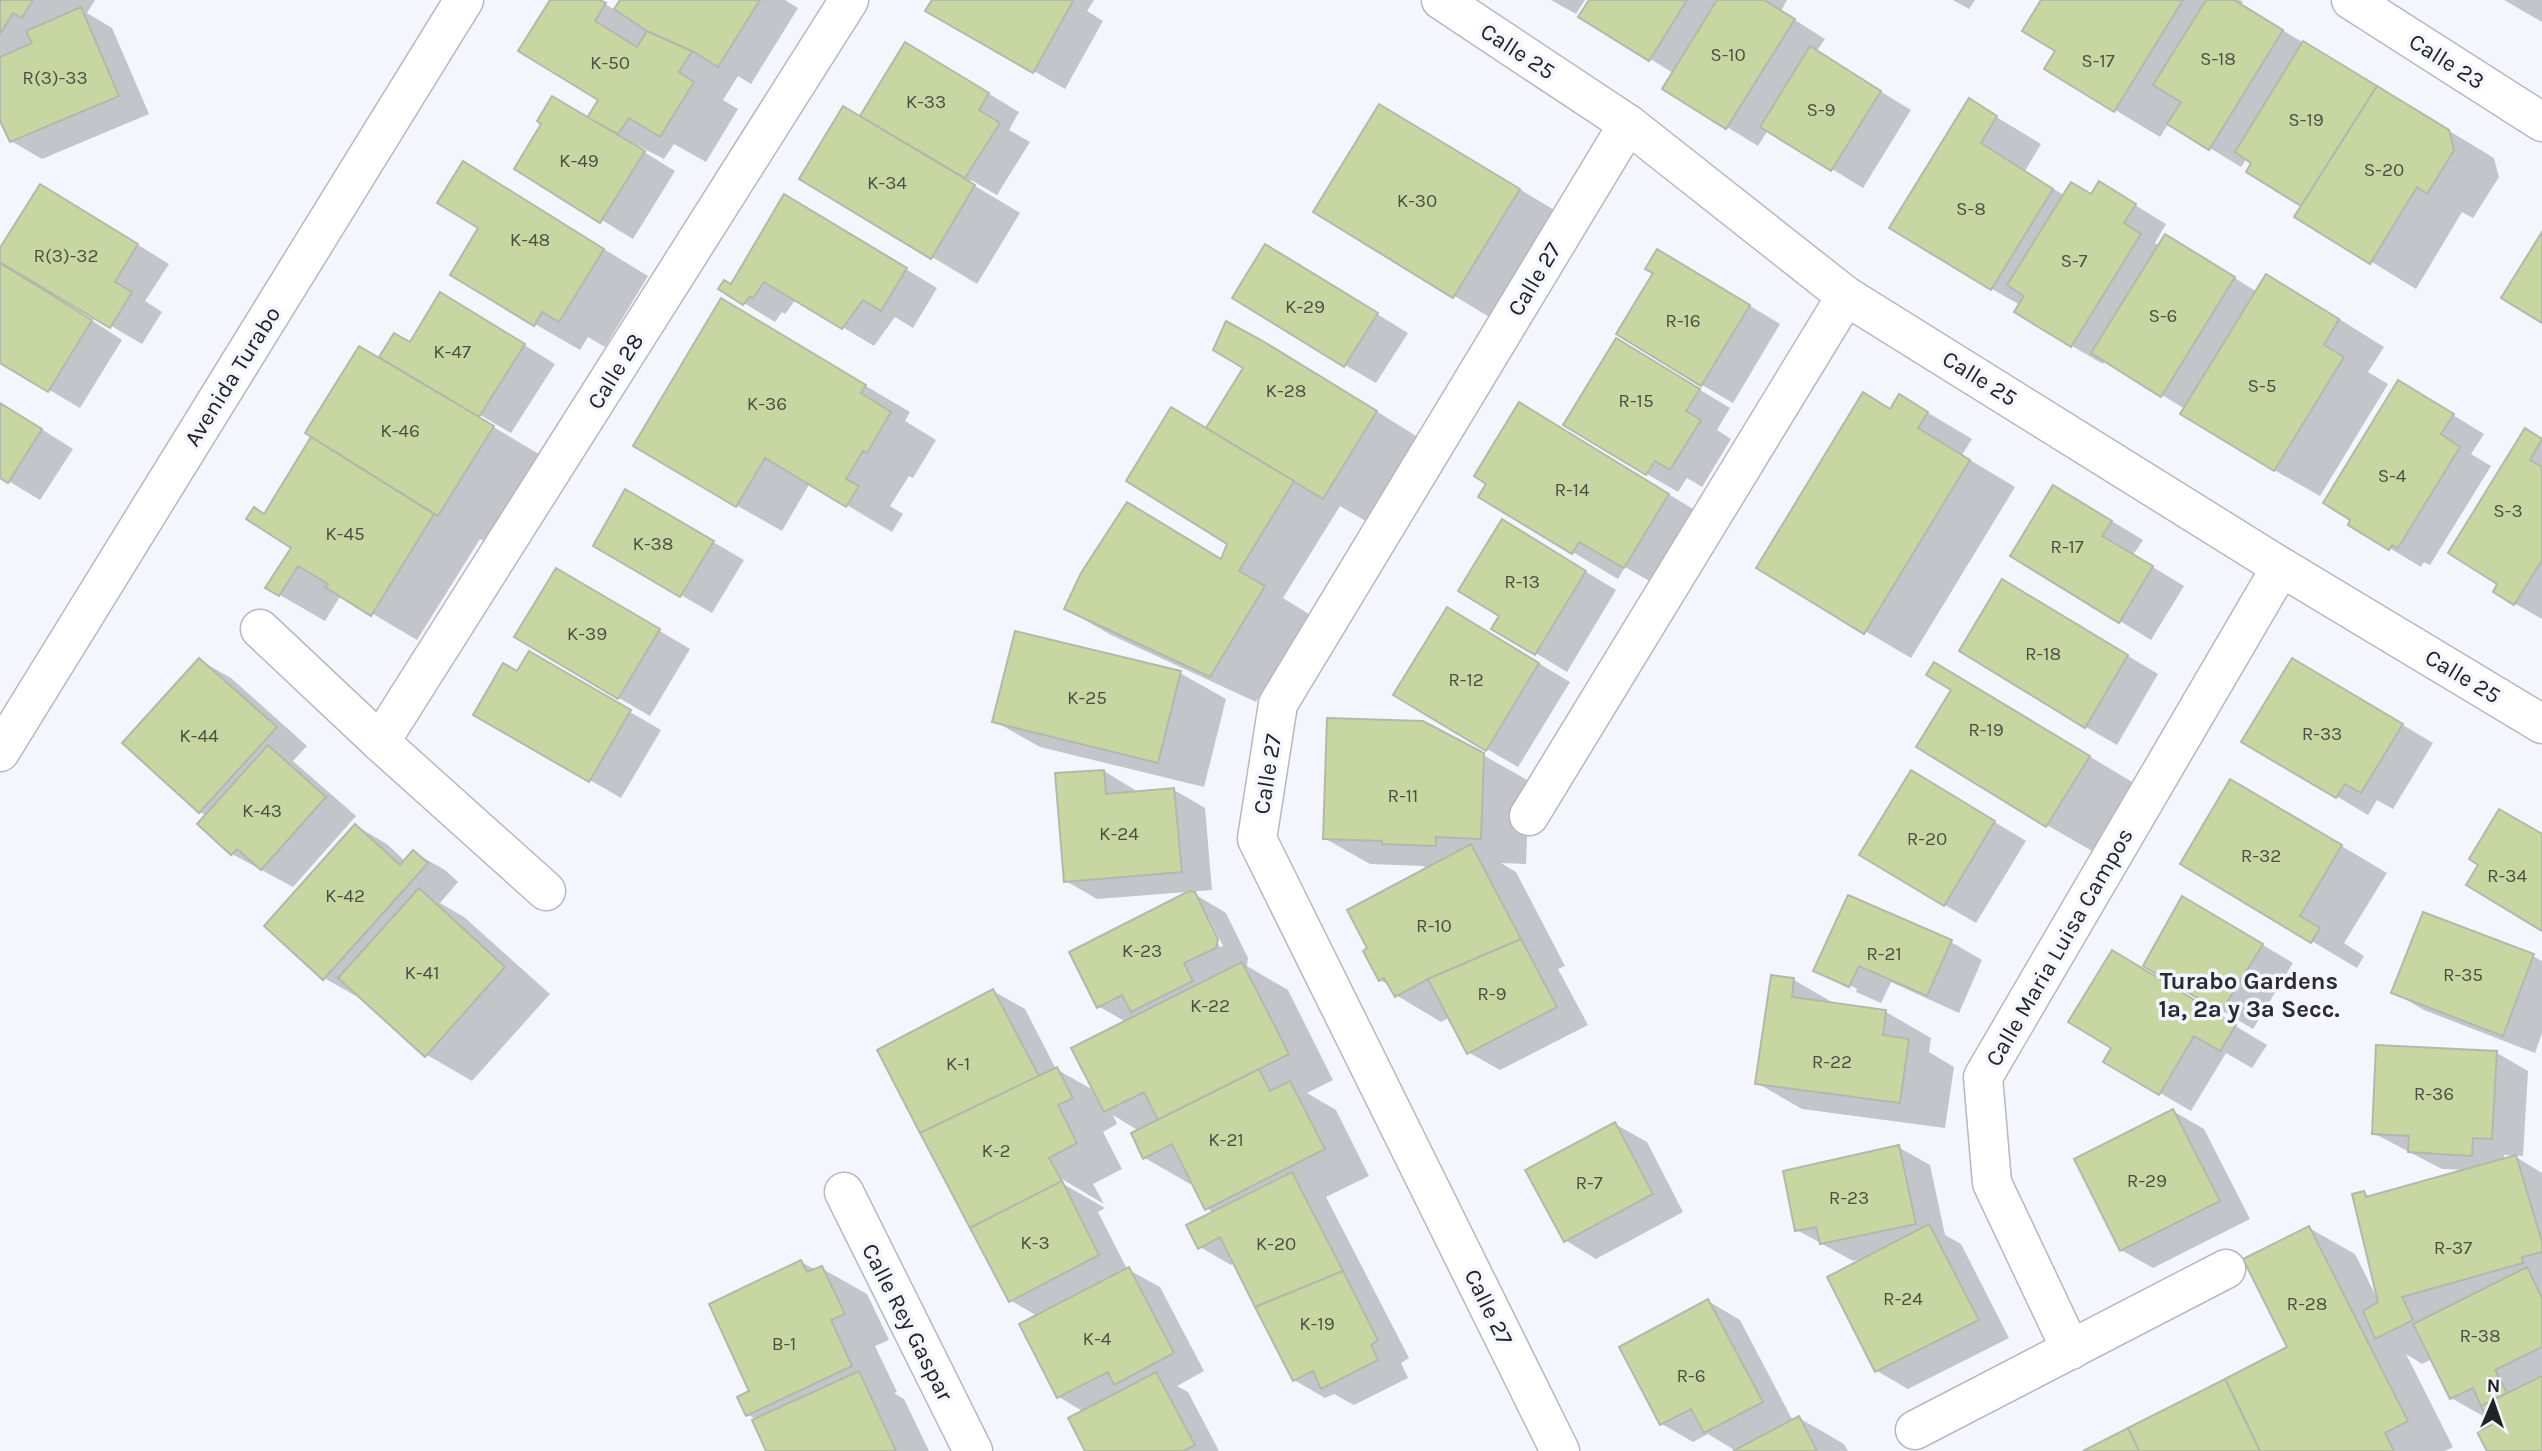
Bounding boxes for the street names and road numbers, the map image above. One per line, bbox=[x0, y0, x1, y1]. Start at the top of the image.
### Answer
street label: Calle 25 bbox=[1475, 17, 1560, 85]
street label: Calle 23 bbox=[2404, 28, 2489, 95]
street label: Calle 27 bbox=[1502, 237, 1567, 321]
street label: Avenida Turabo bbox=[179, 301, 286, 451]
street label: Calle 28 bbox=[582, 328, 649, 414]
street label: Calle 25 bbox=[1937, 345, 2022, 412]
street label: Calle 25 bbox=[2420, 643, 2505, 709]
street label: Calle 27 bbox=[1248, 732, 1287, 816]
street label: Calle Maria Luisa Campos bbox=[1980, 823, 2139, 1071]
street label: Calle Rey Gaspar bbox=[856, 1239, 959, 1406]
street label: Calle 27 bbox=[1459, 1265, 1519, 1350]

